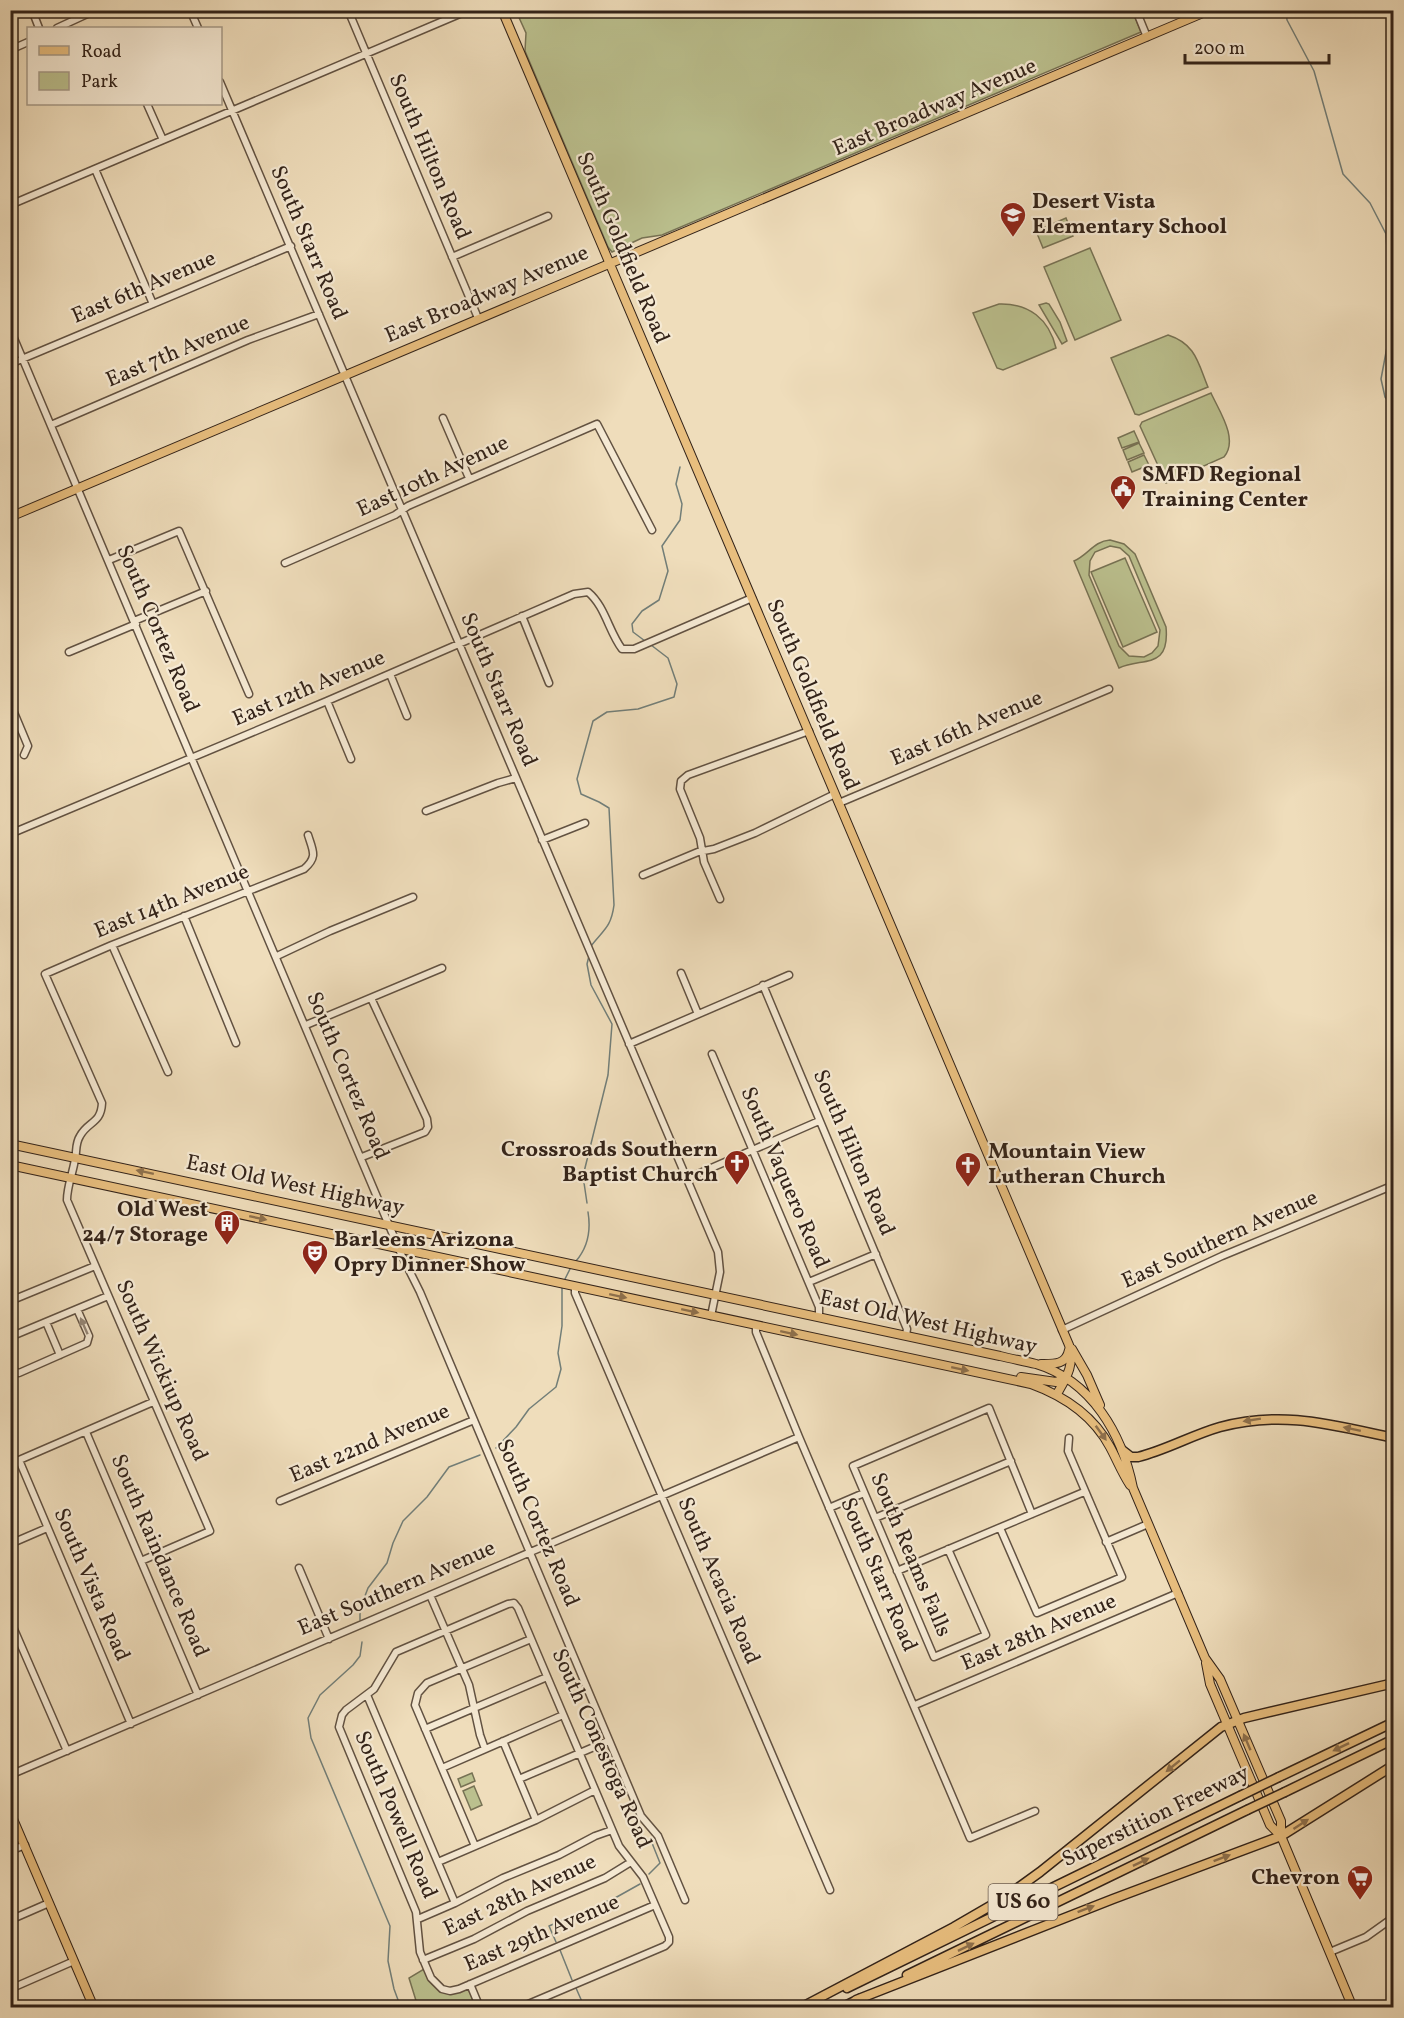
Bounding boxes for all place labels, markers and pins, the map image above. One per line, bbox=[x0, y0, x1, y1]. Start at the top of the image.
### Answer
place label: Desert Vista Elementary School bbox=[1032, 187, 1227, 243]
school or university icon: Desert Vista Elementary School bbox=[998, 200, 1028, 238]
place label: SMFD Regional Training Center bbox=[1142, 460, 1309, 516]
public building icon: SMFD Regional Training Center bbox=[1108, 473, 1138, 511]
place label: Crossroads Southern Baptist Church bbox=[501, 1135, 718, 1191]
place label: Mountain View Lutheran Church bbox=[988, 1137, 1166, 1193]
church icon: Crossroads Southern Baptist Church bbox=[722, 1148, 752, 1186]
church icon: Mountain View Lutheran Church bbox=[953, 1150, 983, 1188]
place label: Old West 24/7 Storage bbox=[82, 1195, 208, 1251]
building icon: Old West 24/7 Storage bbox=[212, 1208, 242, 1246]
place label: Barleens Arizona Opry Dinner Show bbox=[334, 1225, 526, 1281]
theatre icon: Barleens Arizona Opry Dinner Show bbox=[300, 1238, 330, 1276]
place label: Chevron bbox=[1251, 1863, 1340, 1894]
supermarket icon: Chevron bbox=[1345, 1863, 1375, 1901]

